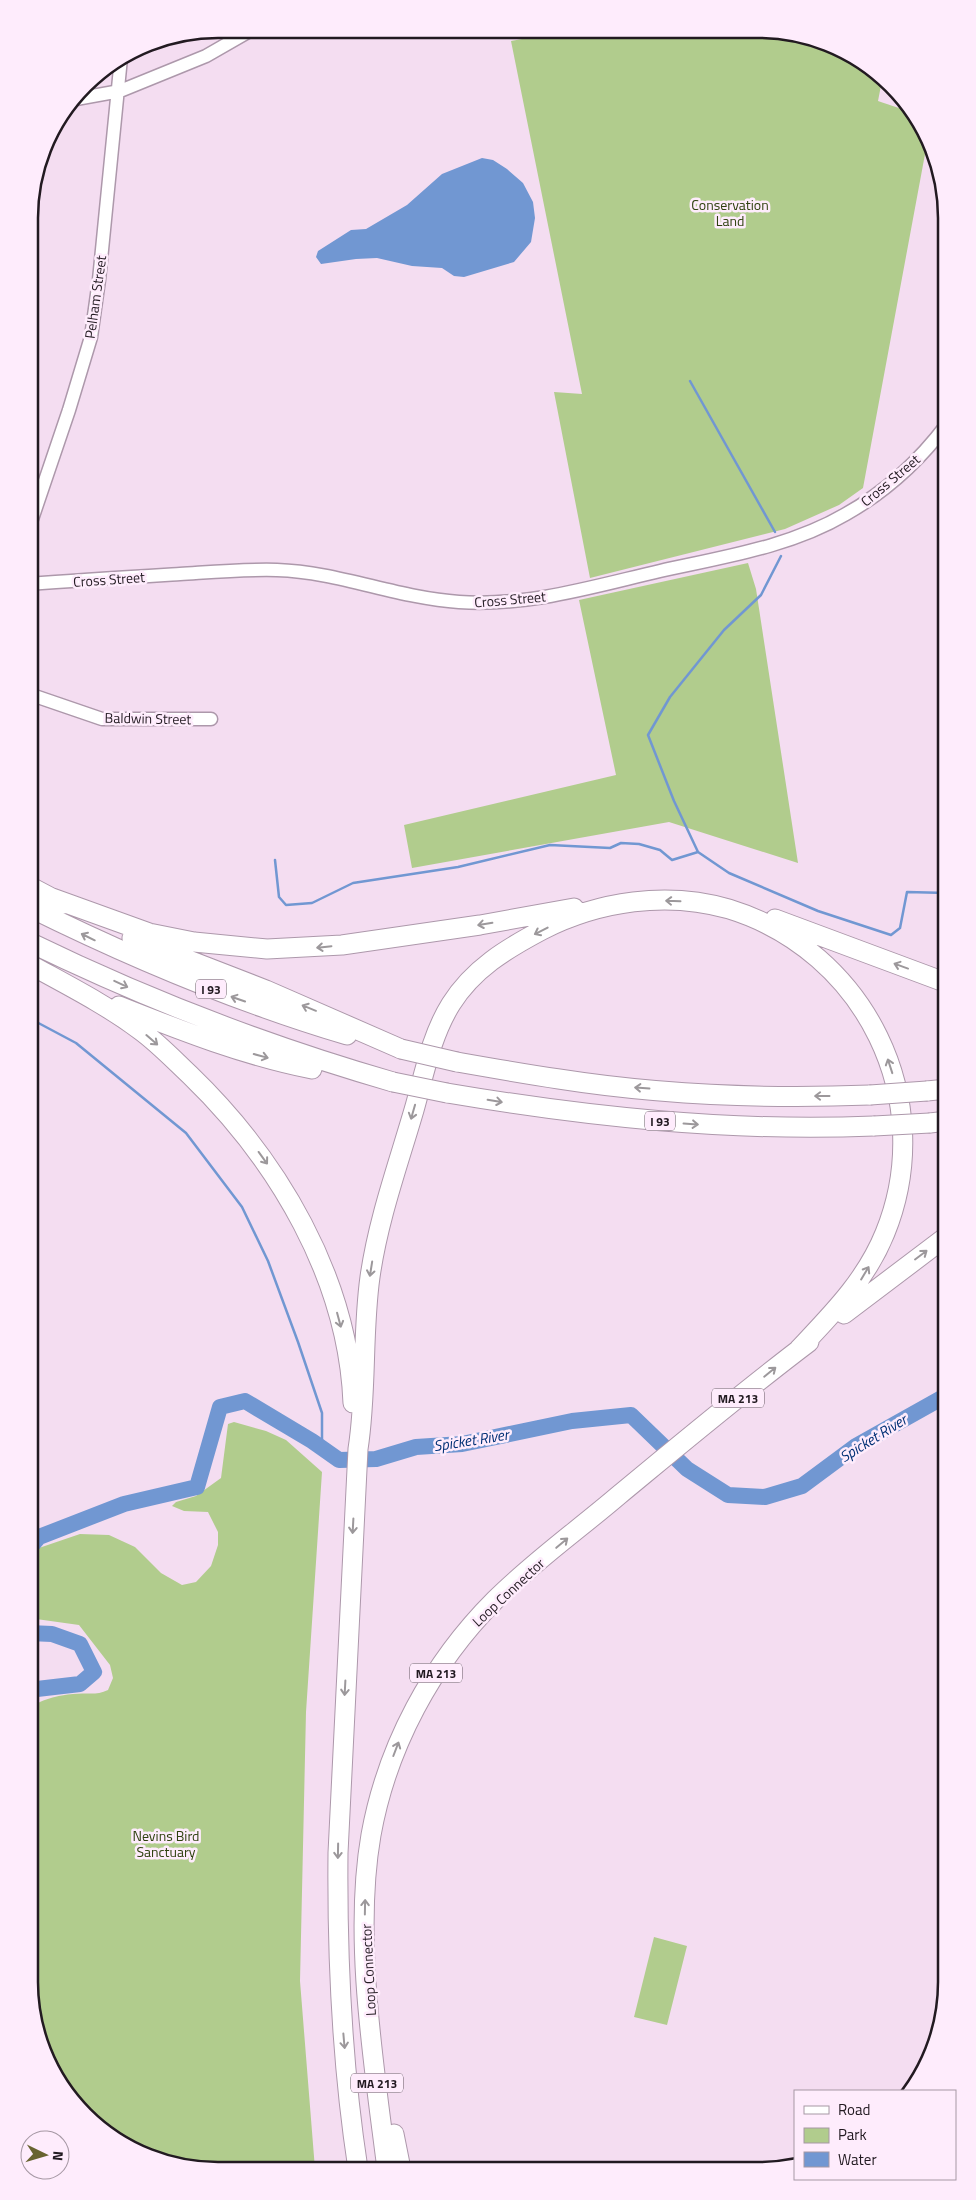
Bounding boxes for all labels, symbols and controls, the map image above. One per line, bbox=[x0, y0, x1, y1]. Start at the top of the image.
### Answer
park label: Conservation Land bbox=[691, 194, 769, 231]
street label: Pelham Street bbox=[79, 254, 111, 340]
street label: Cross Street bbox=[856, 449, 924, 511]
street label: Cross Street bbox=[72, 566, 146, 592]
street label: Cross Street bbox=[473, 585, 547, 613]
street label: Baldwin Street bbox=[104, 707, 192, 729]
one-way arrow bbox=[665, 896, 681, 905]
one-way arrow bbox=[477, 919, 493, 929]
one-way arrow bbox=[534, 927, 549, 936]
one-way arrow bbox=[81, 931, 96, 941]
one-way arrow bbox=[316, 942, 332, 952]
one-way arrow bbox=[894, 961, 910, 970]
one-way arrow bbox=[113, 980, 128, 990]
road number: I 93 bbox=[196, 980, 226, 999]
one-way arrow bbox=[230, 994, 246, 1003]
one-way arrow bbox=[302, 1002, 317, 1012]
one-way arrow bbox=[145, 1034, 158, 1046]
one-way arrow bbox=[252, 1051, 268, 1061]
one-way arrow bbox=[885, 1058, 895, 1074]
one-way arrow bbox=[634, 1084, 650, 1093]
one-way arrow bbox=[814, 1091, 830, 1101]
one-way arrow bbox=[487, 1097, 503, 1107]
one-way arrow bbox=[408, 1104, 418, 1120]
road number: I 93 bbox=[645, 1112, 675, 1130]
one-way arrow bbox=[683, 1119, 699, 1128]
one-way arrow bbox=[258, 1151, 268, 1165]
one-way arrow bbox=[913, 1250, 927, 1260]
one-way arrow bbox=[366, 1261, 376, 1277]
one-way arrow bbox=[860, 1266, 870, 1280]
one-way arrow bbox=[335, 1312, 344, 1328]
one-way arrow bbox=[763, 1367, 776, 1378]
road number: MA 213 bbox=[712, 1389, 764, 1408]
water label: Spicket River bbox=[835, 1407, 913, 1468]
water label: Spicket River bbox=[432, 1422, 512, 1457]
one-way arrow bbox=[349, 1518, 358, 1534]
one-way arrow bbox=[555, 1537, 568, 1548]
street label: Loop Connector bbox=[467, 1553, 549, 1631]
road number: MA 213 bbox=[410, 1664, 462, 1682]
one-way arrow bbox=[340, 1680, 350, 1696]
one-way arrow bbox=[392, 1741, 401, 1757]
park label: Nevins Bird Sanctuary bbox=[132, 1825, 200, 1862]
one-way arrow bbox=[333, 1842, 342, 1858]
one-way arrow bbox=[360, 1899, 370, 1916]
street label: Loop Connector bbox=[355, 1923, 381, 2017]
one-way arrow bbox=[340, 2033, 349, 2049]
road number: MA 213 bbox=[351, 2074, 403, 2092]
legend bbox=[794, 2090, 956, 2180]
text: Road bbox=[838, 2098, 870, 2121]
text: Park bbox=[838, 2123, 867, 2146]
north arrow bbox=[20, 2130, 70, 2180]
text: Water bbox=[838, 2148, 877, 2171]
text: N bbox=[48, 2150, 69, 2162]

